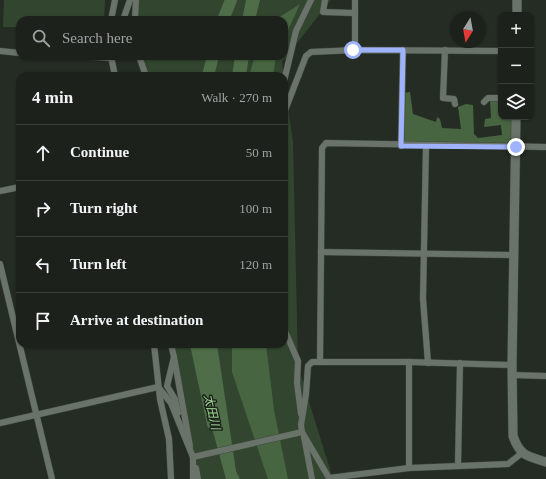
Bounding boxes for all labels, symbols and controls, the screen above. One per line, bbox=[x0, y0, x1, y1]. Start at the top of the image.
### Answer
north arrow bbox=[450, 12, 486, 48]
map controls bbox=[498, 12, 534, 120]
button: + bbox=[498, 12, 534, 48]
search box bbox=[16, 16, 288, 60]
icon: search bbox=[30, 27, 52, 49]
text: Search here bbox=[62, 30, 132, 46]
route start bbox=[344, 41, 362, 59]
button: − bbox=[498, 48, 534, 84]
button: layers bbox=[498, 84, 534, 120]
text: 4 min bbox=[32, 88, 73, 107]
text: Walk · 270 m bbox=[201, 90, 272, 105]
route end bbox=[507, 138, 525, 156]
icon: ahead bbox=[32, 142, 54, 164]
text: Continue bbox=[70, 144, 129, 160]
text: 50 m bbox=[246, 145, 272, 160]
icon: right bbox=[32, 198, 54, 220]
text: Turn right bbox=[70, 200, 137, 216]
text: 100 m bbox=[239, 201, 272, 216]
icon: left bbox=[32, 254, 54, 276]
text: Turn left bbox=[70, 256, 127, 272]
text: 120 m bbox=[239, 257, 272, 272]
icon: arrive bbox=[32, 310, 54, 332]
text: Arrive at destination bbox=[70, 312, 203, 328]
water label: 太田川 bbox=[201, 393, 223, 433]

